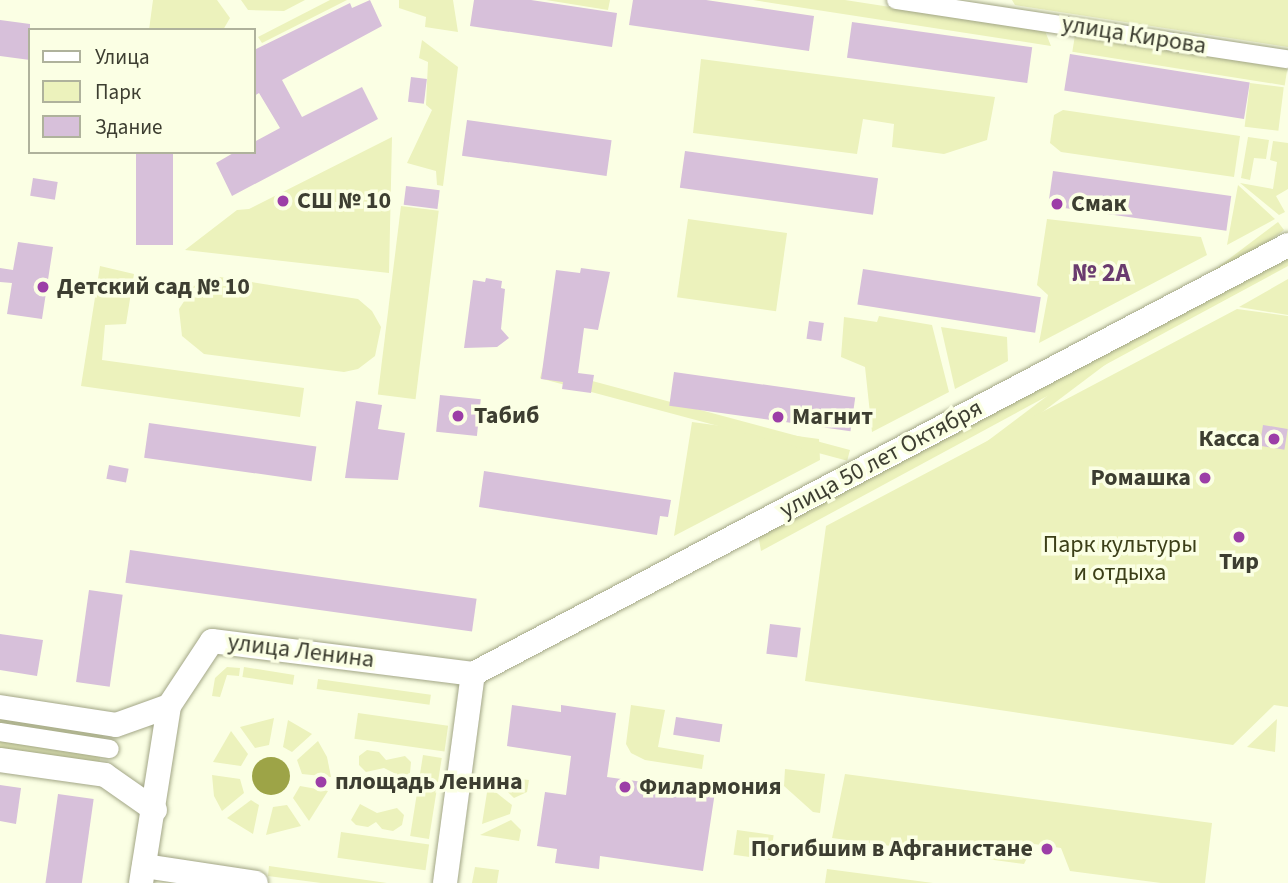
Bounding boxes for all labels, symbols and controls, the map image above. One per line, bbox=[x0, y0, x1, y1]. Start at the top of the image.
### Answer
street label: улица Кирова bbox=[1060, 9, 1208, 61]
legend bbox=[28, 28, 256, 154]
text: Улица bbox=[95, 42, 150, 72]
text: Парк bbox=[95, 77, 141, 107]
text: Здание bbox=[95, 112, 163, 142]
place label: СШ № 10 bbox=[297, 187, 391, 215]
place label: Смак bbox=[1071, 190, 1127, 218]
marker: СШ № 10 bbox=[275, 193, 291, 209]
marker: Смак bbox=[1049, 196, 1065, 212]
district label: № 2А bbox=[1072, 257, 1130, 289]
place label: Детский сад № 10 bbox=[57, 273, 250, 301]
marker: Детский сад № 10 bbox=[35, 279, 51, 295]
street label: улица 50 лет Октября bbox=[775, 393, 987, 525]
place label: Табиб bbox=[474, 402, 539, 430]
place label: Магнит bbox=[792, 403, 873, 431]
marker: Табиб bbox=[448, 406, 468, 426]
marker: Магнит bbox=[770, 409, 786, 425]
place label: Касса bbox=[1198, 425, 1260, 453]
marker: Касса bbox=[1266, 431, 1282, 447]
place label: Ромашка bbox=[1091, 464, 1191, 492]
marker: Ромашка bbox=[1197, 470, 1213, 486]
marker: Тир bbox=[1231, 529, 1247, 545]
park label: Парк культуры и отдыха bbox=[1043, 531, 1197, 587]
place label: Тир bbox=[1219, 548, 1259, 576]
street label: улица Ленина bbox=[226, 628, 376, 674]
place label: площадь Ленина bbox=[335, 768, 523, 796]
place label: Филармония bbox=[639, 773, 782, 801]
marker: площадь Ленина bbox=[313, 774, 329, 790]
marker: Филармония bbox=[617, 779, 633, 795]
place label: Погибшим в Афганистане bbox=[751, 835, 1033, 863]
marker: Погибшим в Афганистане bbox=[1039, 841, 1055, 857]

